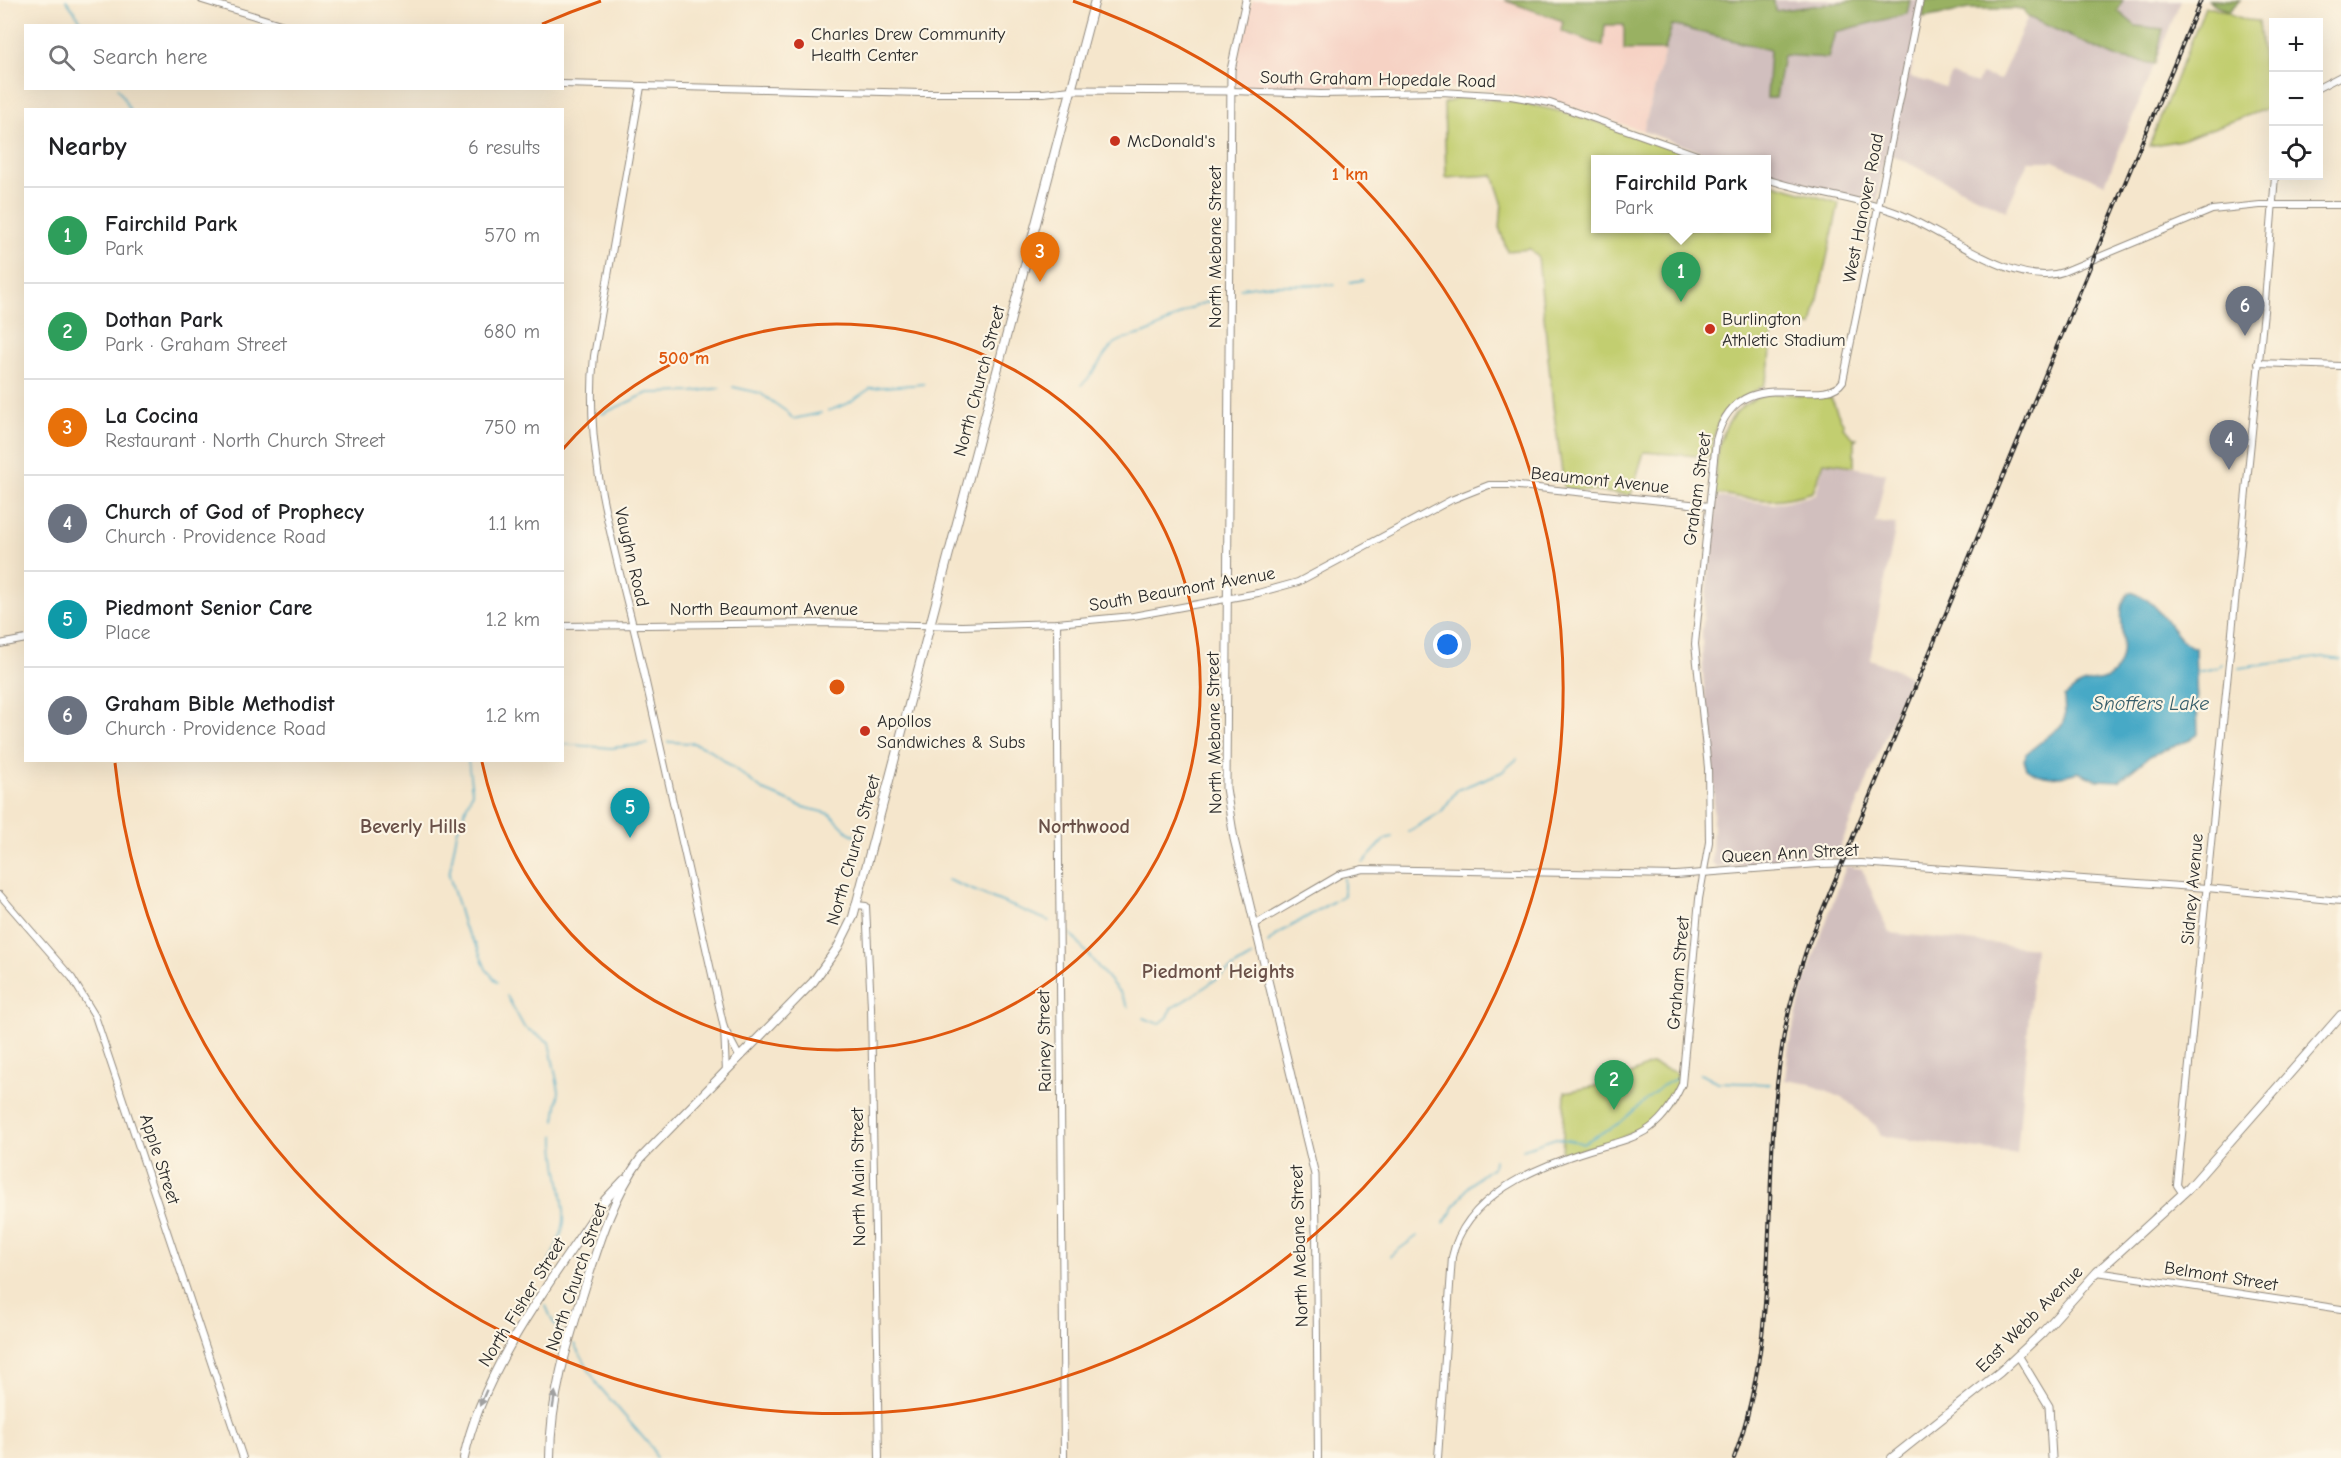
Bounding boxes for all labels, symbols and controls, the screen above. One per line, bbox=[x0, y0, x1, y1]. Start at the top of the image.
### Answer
map controls bbox=[2269, 18, 2323, 180]
button: + bbox=[2269, 18, 2323, 72]
search box bbox=[24, 24, 564, 90]
place label: Charles Drew Community Health Center bbox=[811, 24, 1006, 66]
marker: Charles Drew Community Health Center bbox=[792, 37, 806, 51]
icon: search bbox=[45, 41, 78, 74]
text: Search here bbox=[93, 44, 208, 70]
street label: South Graham Hopedale Road bbox=[1260, 67, 1496, 92]
button: − bbox=[2269, 72, 2323, 126]
button: locate bbox=[2269, 126, 2323, 180]
place label: McDonald's bbox=[1127, 131, 1215, 152]
text: Nearby bbox=[48, 132, 127, 162]
street label: West Hanover Road bbox=[1839, 132, 1888, 285]
marker: McDonald's bbox=[1108, 134, 1122, 148]
text: 6 results bbox=[468, 136, 540, 159]
popup bbox=[1591, 155, 1771, 233]
text: 1 km bbox=[1332, 164, 1368, 185]
street label: North Mebane Street bbox=[1205, 165, 1226, 328]
text: Fairchild Park bbox=[1615, 170, 1747, 196]
text: Park bbox=[1615, 196, 1653, 219]
text: Fairchild Park bbox=[105, 211, 237, 237]
text: 1 bbox=[64, 224, 71, 247]
text: 570 m bbox=[484, 224, 540, 247]
pin: 3 bbox=[1020, 232, 1060, 282]
text: Park bbox=[105, 237, 143, 260]
pin: 1 bbox=[1662, 252, 1700, 302]
pin: 6 bbox=[2226, 286, 2264, 336]
street label: North Church Street bbox=[949, 303, 1010, 459]
text: Dothan Park bbox=[105, 307, 223, 333]
place label: Burlington Athletic Stadium bbox=[1722, 309, 1846, 351]
text: 2 bbox=[63, 320, 72, 343]
text: 680 m bbox=[483, 320, 540, 343]
marker: Burlington Athletic Stadium bbox=[1703, 322, 1717, 336]
text: Park · Graham Street bbox=[105, 333, 287, 356]
text: 500 m bbox=[659, 348, 709, 369]
text: La Cocina bbox=[105, 403, 199, 429]
text: 3 bbox=[63, 416, 72, 439]
text: 750 m bbox=[484, 416, 540, 439]
pin: 4 bbox=[2210, 420, 2248, 470]
text: Restaurant · North Church Street bbox=[105, 429, 385, 452]
street label: Graham Street bbox=[1679, 430, 1716, 547]
street label: Beaumont Avenue bbox=[1530, 463, 1670, 498]
text: Church of God of Prophecy bbox=[105, 499, 364, 525]
street label: Vaughn Road bbox=[610, 505, 653, 609]
text: 4 bbox=[63, 512, 72, 535]
text: 1.1 km bbox=[488, 512, 540, 535]
text: Church · Providence Road bbox=[105, 525, 326, 548]
street label: South Beaumont Avenue bbox=[1087, 563, 1277, 616]
text: Piedmont Senior Care bbox=[105, 595, 312, 621]
street label: North Beaumont Avenue bbox=[670, 599, 858, 620]
text: 5 bbox=[62, 608, 73, 631]
text: 1.2 km bbox=[486, 608, 540, 631]
text: Place bbox=[105, 621, 151, 644]
your location bbox=[1433, 630, 1462, 659]
street label: North Mebane Street bbox=[1203, 651, 1226, 814]
centre of rings bbox=[827, 677, 847, 697]
text: Graham Bible Methodist bbox=[105, 691, 334, 717]
water label: Snoffers Lake bbox=[2093, 692, 2209, 715]
text: 6 bbox=[62, 704, 73, 727]
text: 1.2 km bbox=[486, 704, 540, 727]
place label: Apollos Sandwiches & Subs bbox=[877, 711, 1025, 753]
text: Church · Providence Road bbox=[105, 717, 326, 740]
marker: Apollos Sandwiches & Subs bbox=[858, 724, 872, 738]
street label: North Church Street bbox=[822, 772, 885, 928]
pin: 5 bbox=[610, 788, 650, 838]
district label: Beverly Hills bbox=[360, 815, 466, 838]
district label: Northwood bbox=[1038, 815, 1130, 838]
street label: Sidney Avenue bbox=[2177, 833, 2208, 945]
street label: Queen Ann Street bbox=[1721, 839, 1860, 868]
street label: Graham Street bbox=[1663, 915, 1694, 1031]
district label: Piedmont Heights bbox=[1142, 960, 1294, 983]
street label: Rainey Street bbox=[1033, 989, 1056, 1092]
pin: 2 bbox=[1594, 1060, 1634, 1110]
street label: North Main Street bbox=[847, 1107, 870, 1247]
street label: Apple Street bbox=[135, 1111, 184, 1208]
street label: North Mebane Street bbox=[1286, 1164, 1313, 1328]
street label: North Church Street bbox=[541, 1200, 612, 1354]
street label: North Fisher Street bbox=[474, 1233, 571, 1371]
street label: Belmont Street bbox=[2163, 1257, 2280, 1296]
street label: East Webb Avenue bbox=[1972, 1262, 2087, 1377]
one-way arrow bbox=[478, 1389, 487, 1407]
one-way arrow bbox=[550, 1390, 559, 1409]

